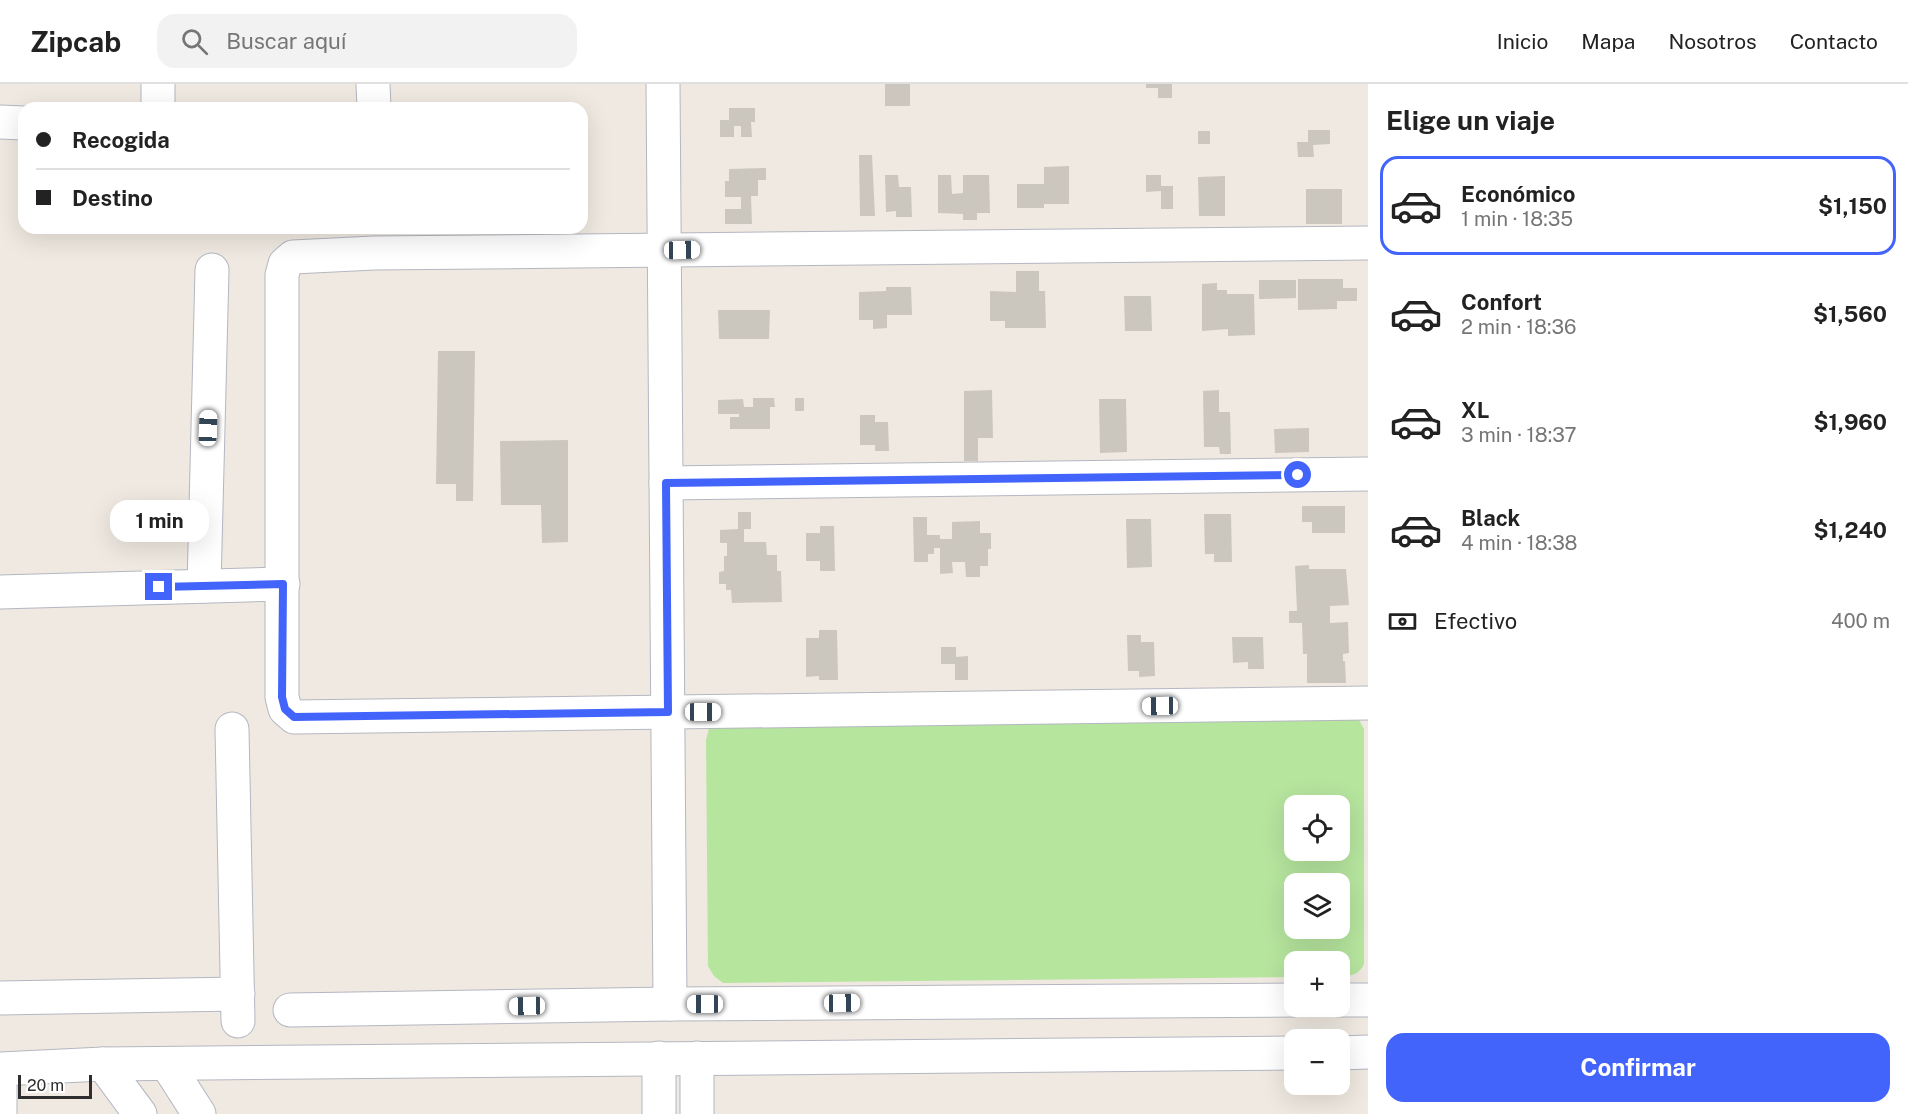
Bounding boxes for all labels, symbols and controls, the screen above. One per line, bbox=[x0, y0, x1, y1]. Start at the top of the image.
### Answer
search box bbox=[157, 14, 577, 68]
text: Zipcab bbox=[30, 25, 121, 58]
icon: search bbox=[178, 25, 211, 58]
text: Buscar aquí bbox=[226, 28, 346, 54]
text: Inicio bbox=[1497, 29, 1548, 54]
text: Mapa bbox=[1581, 29, 1635, 54]
text: Nosotros bbox=[1668, 29, 1757, 54]
text: Contacto bbox=[1790, 29, 1878, 54]
text: Elige un viaje bbox=[1386, 104, 1555, 136]
text: Recogida bbox=[72, 127, 170, 153]
icon: car bbox=[1389, 179, 1443, 233]
text: Económico bbox=[1461, 181, 1576, 207]
text: Destino bbox=[72, 185, 153, 211]
text: $1,150 bbox=[1818, 193, 1887, 219]
text: 1 min · 18:35 bbox=[1461, 207, 1573, 231]
car bbox=[664, 241, 700, 259]
icon: car bbox=[1389, 287, 1443, 341]
text: Confort bbox=[1461, 289, 1542, 315]
text: $1,560 bbox=[1813, 301, 1887, 327]
text: 2 min · 18:36 bbox=[1461, 315, 1576, 339]
icon: car bbox=[1389, 395, 1443, 449]
text: XL bbox=[1461, 397, 1489, 423]
text: $1,960 bbox=[1813, 409, 1887, 435]
car bbox=[198, 410, 218, 446]
text: 3 min · 18:37 bbox=[1461, 423, 1576, 447]
route start bbox=[1284, 461, 1311, 488]
callout: 1 min bbox=[110, 500, 208, 542]
icon: car bbox=[1389, 503, 1443, 557]
text: Black bbox=[1461, 505, 1520, 531]
text: 1 min bbox=[135, 509, 184, 533]
text: $1,240 bbox=[1813, 517, 1887, 543]
text: 4 min · 18:38 bbox=[1461, 531, 1578, 555]
route end bbox=[145, 573, 172, 600]
icon: cash bbox=[1386, 605, 1419, 638]
text: Efectivo bbox=[1434, 608, 1517, 634]
text: 400 m bbox=[1831, 609, 1890, 633]
car bbox=[1142, 697, 1178, 715]
car bbox=[685, 703, 721, 721]
map controls bbox=[1284, 795, 1350, 1095]
button: locate bbox=[1284, 795, 1350, 861]
button: layers bbox=[1284, 873, 1350, 939]
button: + bbox=[1284, 951, 1350, 1017]
car bbox=[824, 994, 860, 1012]
car bbox=[687, 995, 723, 1013]
car bbox=[509, 997, 545, 1015]
button: − bbox=[1284, 1029, 1350, 1095]
button: Confirmar bbox=[1386, 1033, 1890, 1102]
scale bar bbox=[18, 1072, 92, 1100]
text: 20 m bbox=[27, 1076, 64, 1095]

